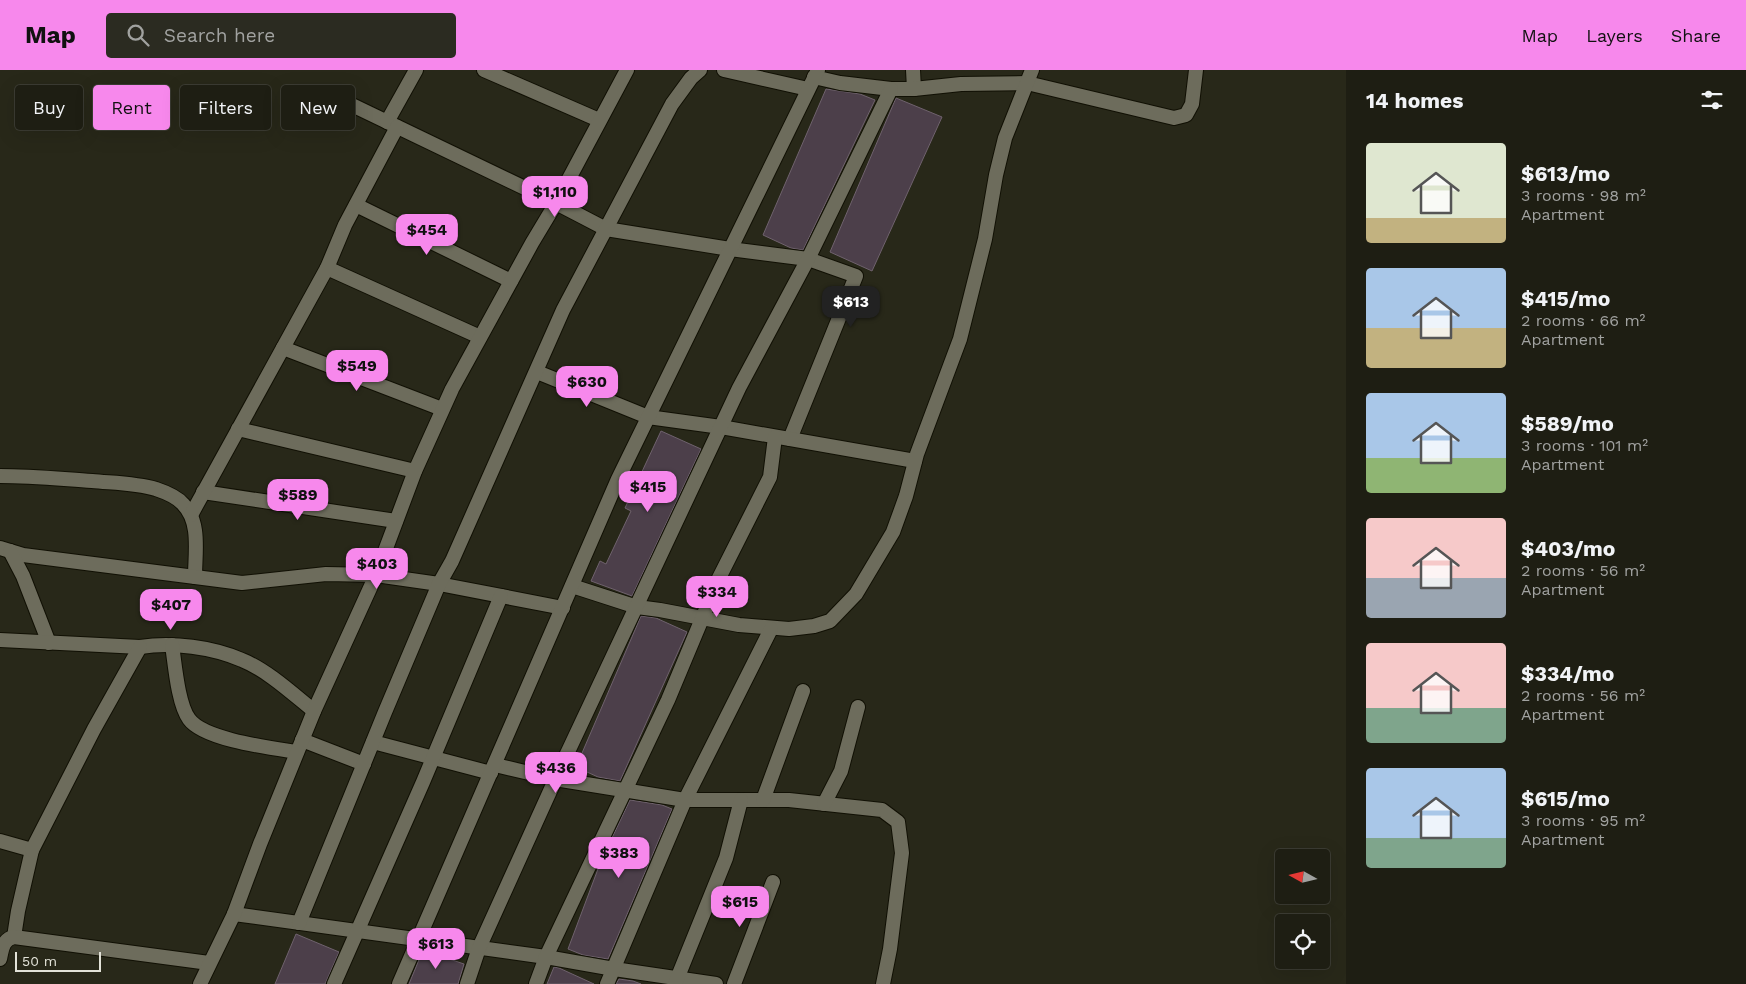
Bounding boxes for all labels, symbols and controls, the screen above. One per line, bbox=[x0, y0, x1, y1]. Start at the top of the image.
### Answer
search box bbox=[106, 13, 456, 58]
text: Map bbox=[25, 21, 76, 49]
icon: search bbox=[124, 21, 152, 49]
text: Search here bbox=[164, 24, 275, 47]
text: Map bbox=[1521, 25, 1558, 46]
text: Layers bbox=[1586, 25, 1643, 46]
text: Share bbox=[1671, 25, 1721, 46]
chip: Buy bbox=[15, 85, 83, 130]
chip: Rent bbox=[93, 85, 170, 130]
chip: Filters bbox=[180, 85, 271, 130]
chip: New bbox=[281, 85, 355, 130]
icon: filters bbox=[1698, 86, 1726, 114]
text: 14 homes bbox=[1366, 88, 1463, 113]
text: $613/mo bbox=[1521, 161, 1610, 186]
icon: home bbox=[1406, 163, 1466, 223]
pin: $1,110 bbox=[514, 176, 596, 218]
text: $1,110 bbox=[533, 182, 577, 201]
text: 3 rooms · 98 m² bbox=[1521, 186, 1646, 205]
text: Apartment bbox=[1521, 205, 1604, 224]
pin: $454 bbox=[397, 214, 457, 256]
text: $454 bbox=[407, 220, 447, 239]
pin: $613 bbox=[821, 286, 881, 328]
text: $415/mo bbox=[1521, 286, 1610, 311]
icon: home bbox=[1406, 288, 1466, 348]
text: $613 bbox=[833, 292, 869, 311]
text: 2 rooms · 66 m² bbox=[1521, 311, 1645, 330]
text: Apartment bbox=[1521, 330, 1604, 349]
pin: $549 bbox=[327, 350, 387, 392]
text: $549 bbox=[337, 356, 377, 375]
pin: $630 bbox=[557, 366, 617, 408]
text: $630 bbox=[567, 372, 607, 391]
text: $589/mo bbox=[1521, 411, 1614, 436]
icon: home bbox=[1406, 413, 1466, 473]
text: 3 rooms · 101 m² bbox=[1521, 436, 1648, 455]
text: Apartment bbox=[1521, 455, 1604, 474]
pin: $415 bbox=[618, 470, 678, 513]
text: $415 bbox=[630, 477, 666, 496]
pin: $589 bbox=[268, 478, 328, 521]
text: $589 bbox=[278, 485, 318, 504]
text: $403/mo bbox=[1521, 536, 1615, 561]
icon: home bbox=[1406, 538, 1466, 598]
pin: $403 bbox=[347, 548, 407, 590]
text: $403 bbox=[357, 554, 397, 573]
text: 2 rooms · 56 m² bbox=[1521, 561, 1645, 580]
pin: $334 bbox=[687, 576, 747, 618]
text: Apartment bbox=[1521, 580, 1604, 599]
text: $334 bbox=[697, 582, 737, 601]
pin: $407 bbox=[141, 588, 201, 631]
text: $407 bbox=[151, 595, 191, 614]
text: $334/mo bbox=[1521, 661, 1614, 686]
icon: home bbox=[1406, 663, 1466, 723]
text: 2 rooms · 56 m² bbox=[1521, 686, 1645, 705]
text: Apartment bbox=[1521, 705, 1604, 724]
pin: $436 bbox=[526, 752, 586, 794]
text: $436 bbox=[536, 758, 576, 777]
text: $615/mo bbox=[1521, 786, 1610, 811]
icon: home bbox=[1406, 788, 1466, 848]
text: 3 rooms · 95 m² bbox=[1521, 811, 1645, 830]
text: Apartment bbox=[1521, 830, 1604, 849]
pin: $383 bbox=[589, 836, 649, 879]
text: $383 bbox=[599, 843, 639, 862]
north arrow bbox=[1275, 849, 1330, 904]
map controls bbox=[1275, 849, 1330, 969]
pin: $615 bbox=[710, 886, 770, 928]
text: $615 bbox=[722, 892, 758, 911]
button: locate bbox=[1275, 914, 1330, 969]
pin: $613 bbox=[406, 928, 466, 970]
text: $613 bbox=[418, 934, 454, 953]
scale bar bbox=[15, 949, 101, 972]
text: 50 m bbox=[22, 953, 57, 969]

